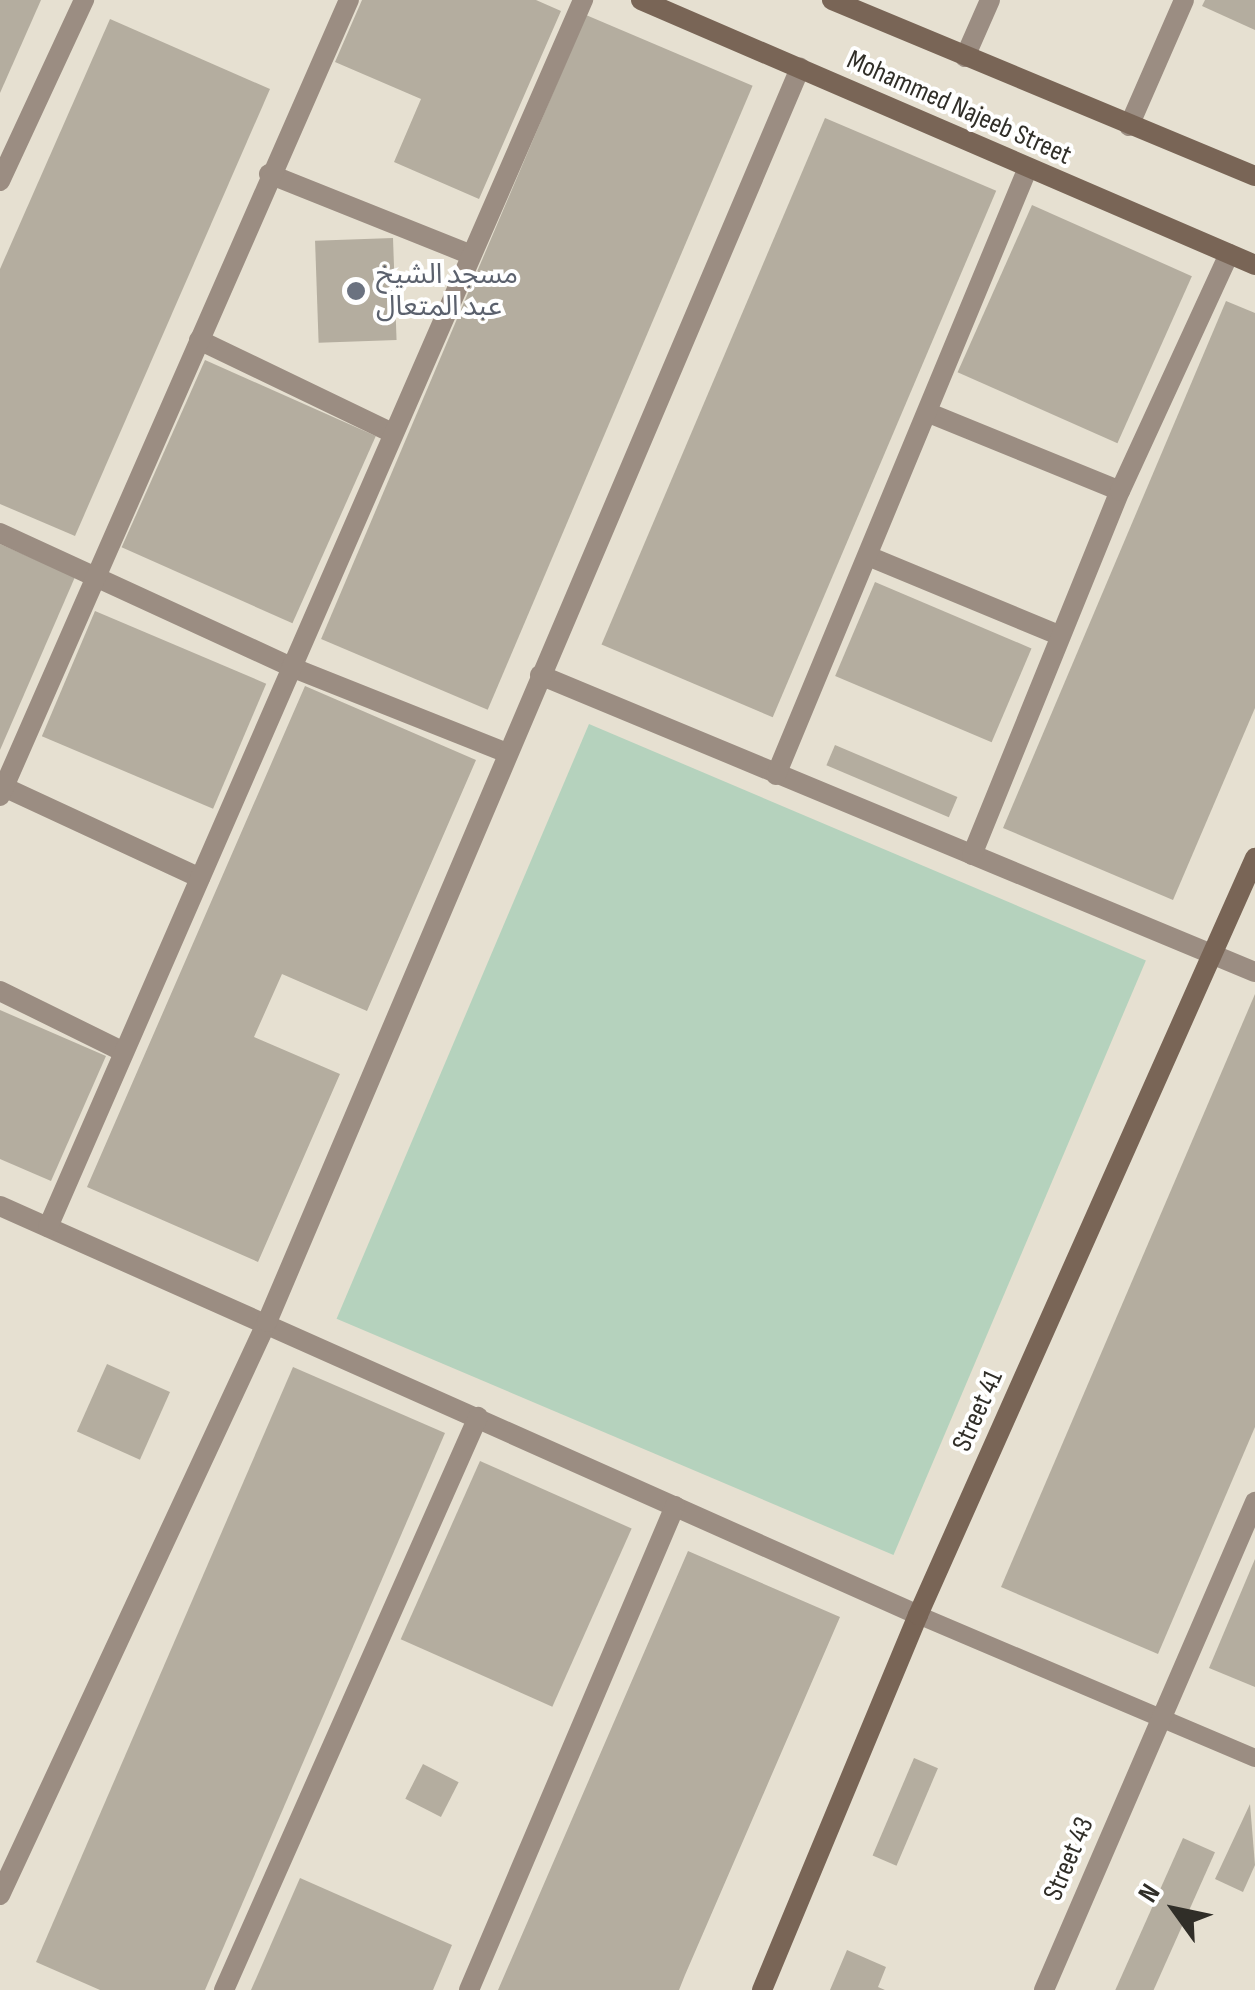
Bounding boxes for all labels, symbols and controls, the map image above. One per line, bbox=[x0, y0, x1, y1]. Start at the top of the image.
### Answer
street label: Mohammed Najeeb Street bbox=[842, 43, 1076, 173]
place label: مسجد الشيخ عبد المتعال bbox=[376, 258, 518, 324]
marker: مسجد الشيخ عبد المتعال bbox=[345, 280, 367, 302]
street label: Street 41 bbox=[945, 1365, 1011, 1457]
street label: Street 43 bbox=[1037, 1812, 1101, 1906]
north arrow bbox=[1125, 1860, 1225, 1960]
text: N bbox=[1132, 1878, 1167, 1909]

